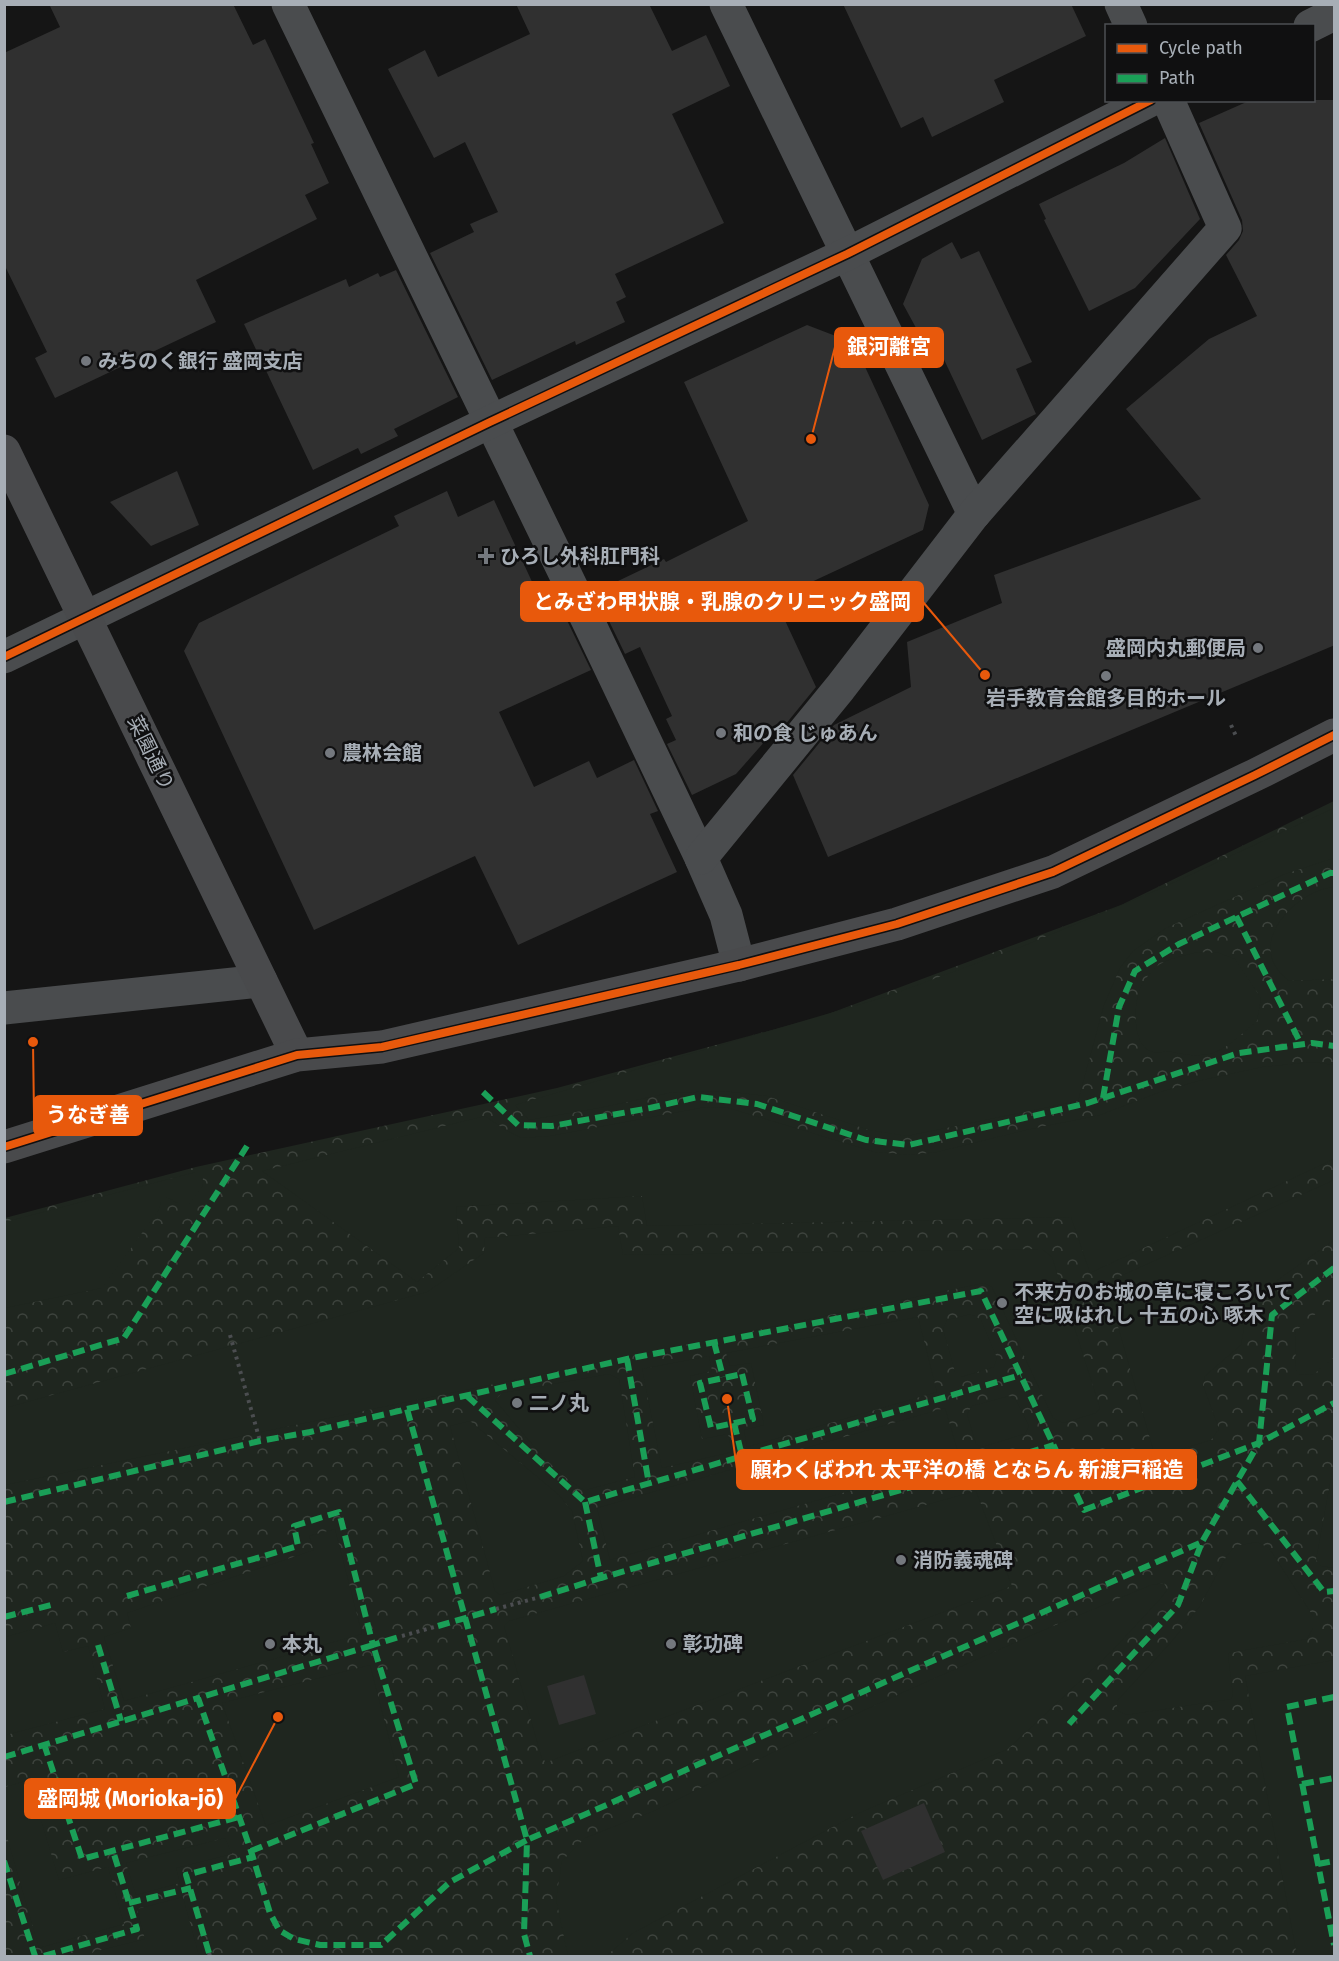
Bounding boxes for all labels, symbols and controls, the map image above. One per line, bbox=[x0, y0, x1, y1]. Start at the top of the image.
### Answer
legend bbox=[1105, 24, 1315, 102]
text: Cycle path bbox=[1159, 37, 1243, 59]
text: Path bbox=[1159, 67, 1195, 89]
callout: 銀河離宮 bbox=[835, 328, 943, 367]
text: 銀河離宮 bbox=[847, 334, 931, 360]
place label: みちのく銀行 盛岡支店 bbox=[98, 349, 303, 373]
marker: みちのく銀行 盛岡支店 bbox=[79, 354, 93, 368]
place label: ひろし外科肛門科 bbox=[500, 544, 660, 568]
marker: ひろし外科肛門科 bbox=[477, 547, 495, 565]
callout: とみざわ甲状腺・乳腺のクリニック盛岡 bbox=[521, 582, 923, 621]
text: とみざわ甲状腺・乳腺のクリニック盛岡 bbox=[533, 589, 911, 615]
place label: 盛岡内丸郵便局 bbox=[1106, 636, 1246, 660]
marker: 盛岡内丸郵便局 bbox=[1251, 641, 1265, 655]
marker: 岩手教育会館多目的ホール bbox=[1099, 669, 1113, 683]
place label: 岩手教育会館多目的ホール bbox=[986, 686, 1226, 710]
street label: 菜園通り bbox=[123, 712, 179, 794]
place label: 和の食 じゅあん bbox=[733, 721, 878, 745]
marker: 和の食 じゅあん bbox=[714, 726, 728, 740]
place label: 農林会館 bbox=[342, 741, 422, 765]
marker: 農林会館 bbox=[323, 746, 337, 760]
callout: うなぎ善 bbox=[34, 1096, 142, 1135]
text: うなぎ善 bbox=[46, 1102, 130, 1128]
place label: 不来方のお城の草に寝ころいて 空に吸はれし 十五の心 啄木 bbox=[1014, 1280, 1293, 1327]
marker: 不来方のお城の草に寝ころいて 空に吸はれし 十五の心 啄木 bbox=[995, 1296, 1009, 1310]
place label: 二ノ丸 bbox=[529, 1391, 589, 1415]
marker: 二ノ丸 bbox=[510, 1396, 524, 1410]
callout: 願わくばわれ 太平洋の橋 とならん 新渡戸稲造 bbox=[737, 1450, 1196, 1489]
text: 願わくばわれ 太平洋の橋 とならん 新渡戸稲造 bbox=[750, 1457, 1184, 1483]
place label: 消防義魂碑 bbox=[913, 1548, 1013, 1572]
marker: 消防義魂碑 bbox=[894, 1553, 908, 1567]
place label: 本丸 bbox=[282, 1632, 322, 1656]
place label: 彰功碑 bbox=[683, 1632, 743, 1656]
marker: 本丸 bbox=[263, 1637, 277, 1651]
marker: 彰功碑 bbox=[664, 1637, 678, 1651]
callout: 盛岡城 (Morioka-jō) bbox=[25, 1779, 235, 1818]
text: 盛岡城 (Morioka-jō) bbox=[37, 1786, 223, 1812]

